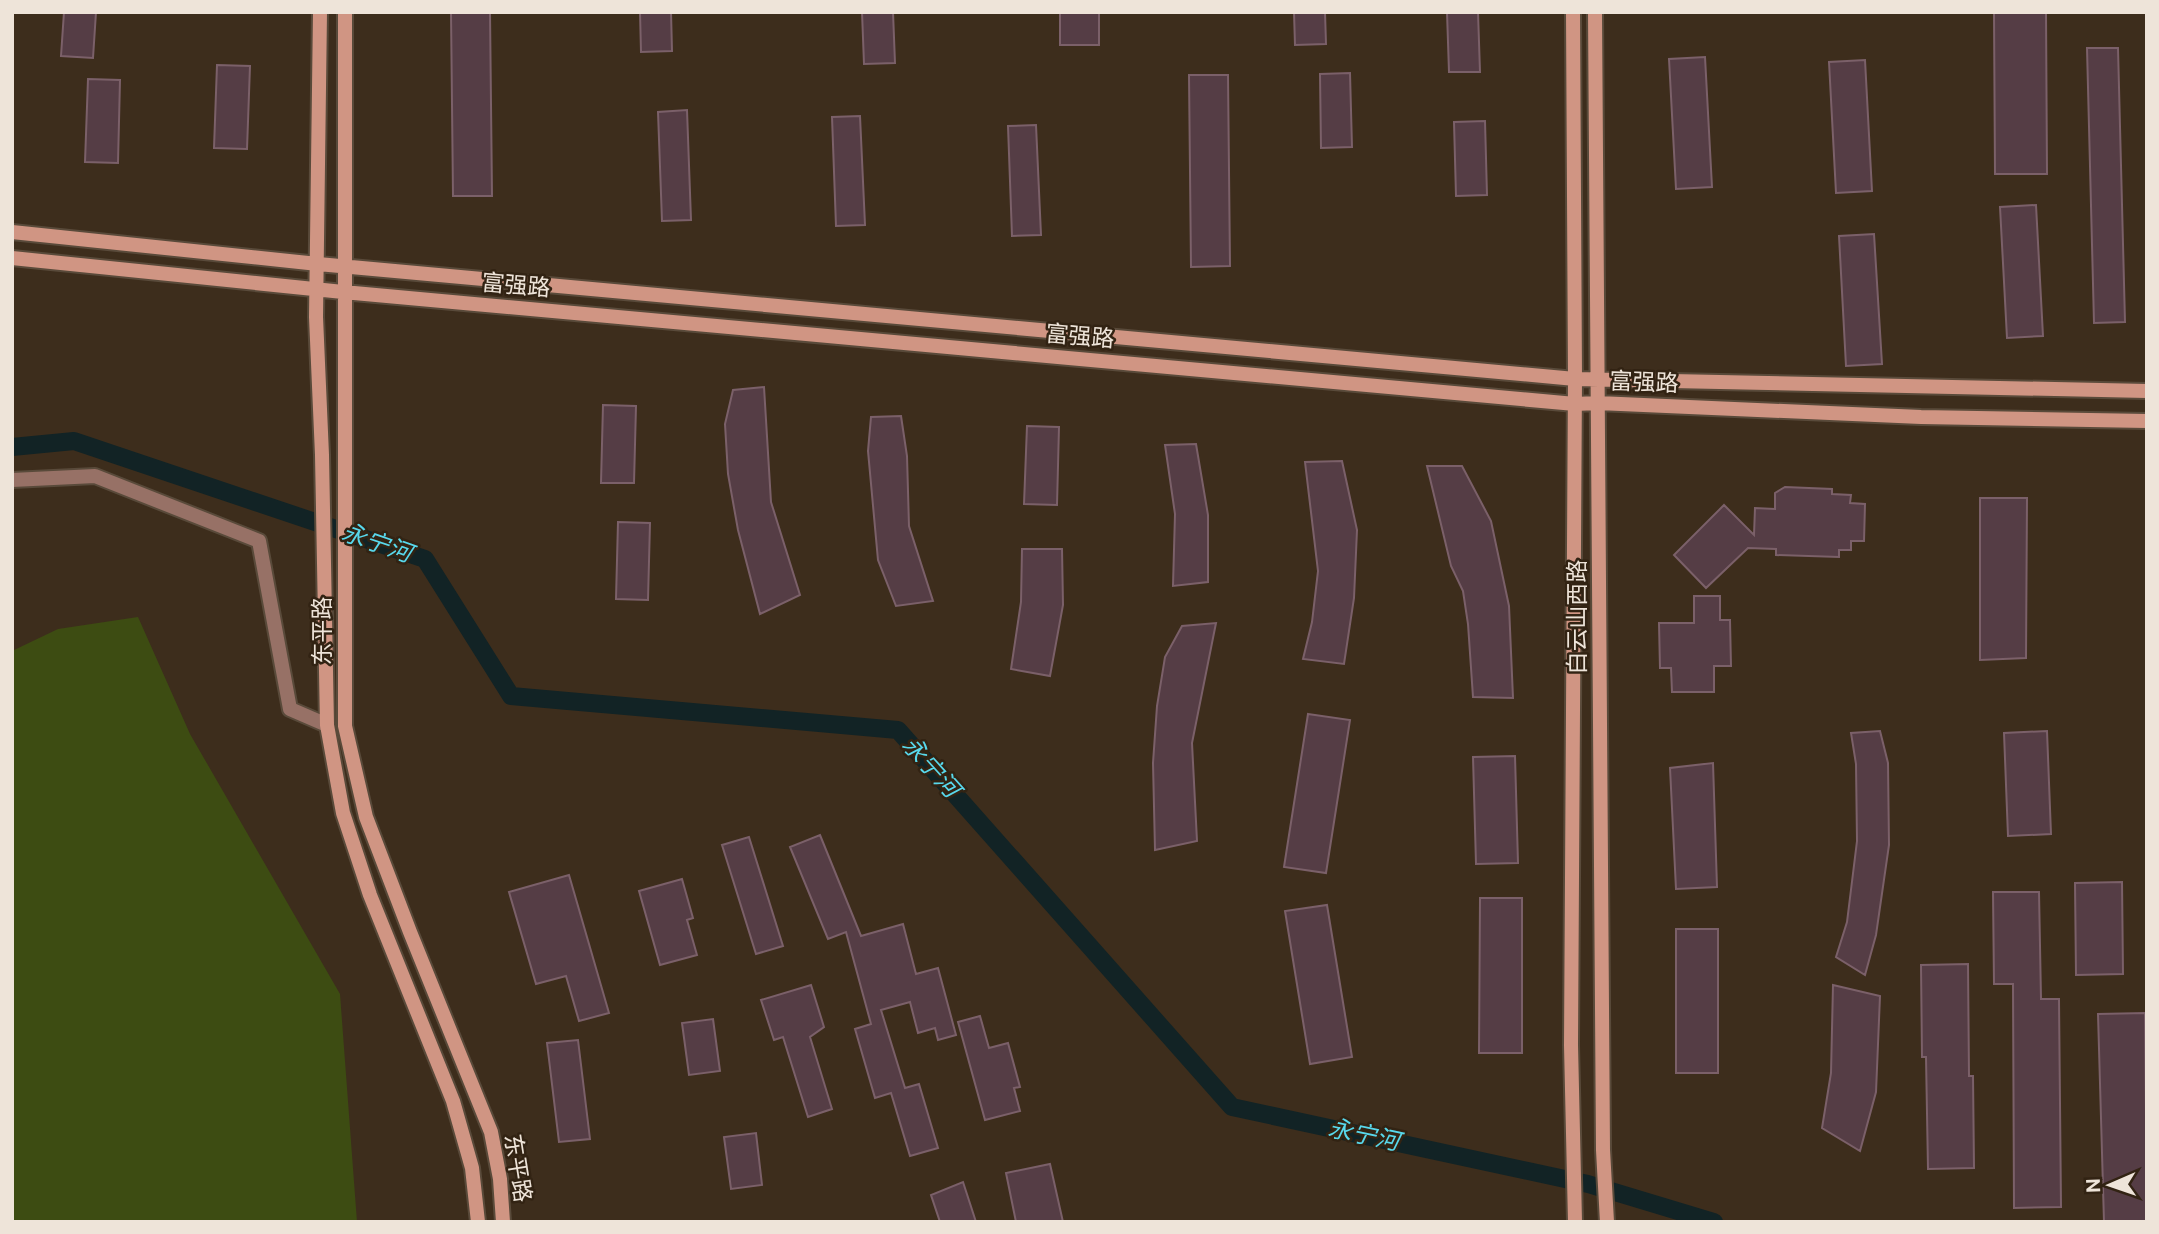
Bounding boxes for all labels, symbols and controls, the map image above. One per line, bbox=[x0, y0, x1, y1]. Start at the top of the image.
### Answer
street label: 富强路 bbox=[480, 268, 552, 301]
street label: 富强路 bbox=[1044, 319, 1116, 352]
street label: 富强路 bbox=[1609, 367, 1679, 396]
water label: 永宁河 bbox=[339, 517, 420, 568]
street label: 白云山西路 bbox=[1563, 560, 1590, 675]
street label: 东平路 bbox=[308, 597, 335, 666]
water label: 永宁河 bbox=[897, 730, 969, 805]
water label: 永宁河 bbox=[1326, 1113, 1406, 1156]
street label: 东平路 bbox=[500, 1132, 537, 1204]
north arrow bbox=[2075, 1150, 2145, 1220]
text: N bbox=[2082, 1178, 2104, 1193]

